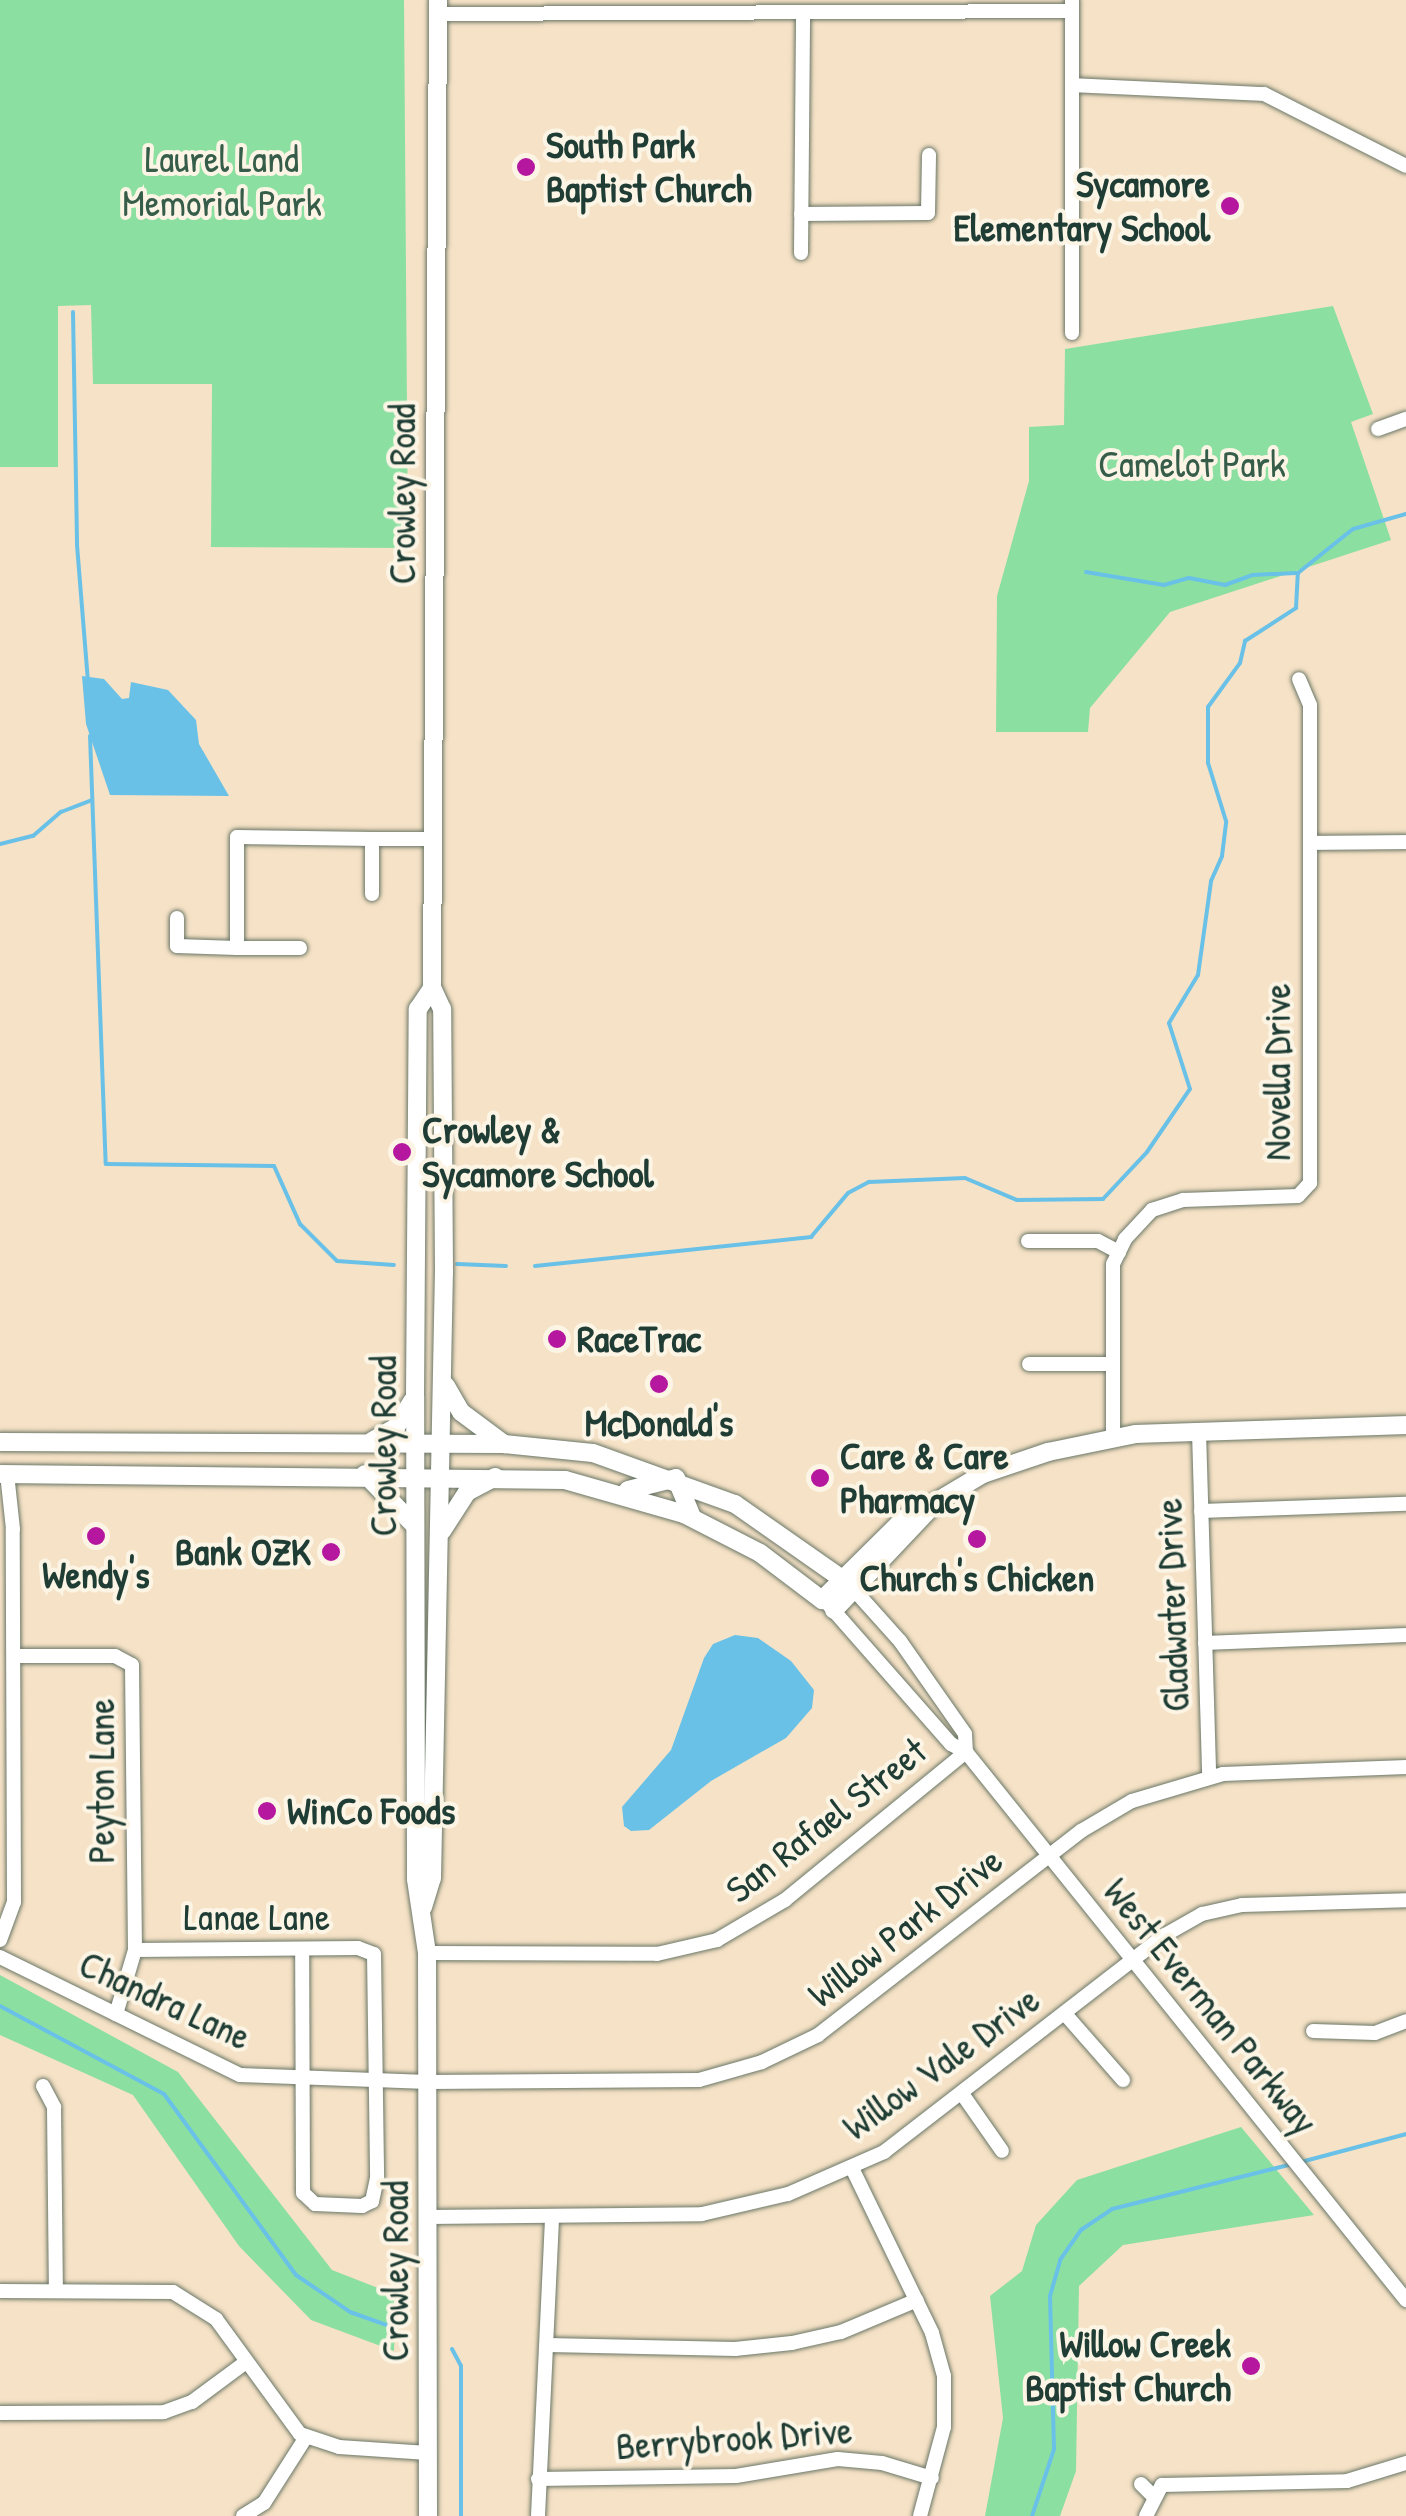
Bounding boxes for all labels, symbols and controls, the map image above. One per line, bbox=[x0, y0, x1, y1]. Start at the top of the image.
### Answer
place label: South Park Baptist Church bbox=[546, 122, 752, 212]
park label: Laurel Land Memorial Park bbox=[122, 136, 322, 225]
marker: South Park Baptist Church bbox=[515, 156, 537, 178]
place label: Sycamore Elementary School bbox=[954, 161, 1210, 250]
marker: Sycamore Elementary School bbox=[1219, 195, 1241, 217]
street label: Crowley Road bbox=[379, 404, 425, 584]
park label: Camelot Park bbox=[1098, 441, 1286, 487]
street label: Novella Drive bbox=[1254, 983, 1300, 1161]
place label: Crowley & Sycamore School bbox=[422, 1107, 654, 1196]
marker: Crowley & Sycamore School bbox=[391, 1141, 413, 1163]
place label: RaceTrac bbox=[577, 1316, 701, 1362]
marker: RaceTrac bbox=[546, 1328, 568, 1350]
street label: Crowley Road bbox=[360, 1356, 406, 1536]
marker: McDonald's bbox=[648, 1373, 670, 1395]
place label: McDonald's bbox=[585, 1400, 733, 1446]
place label: Care & Care Pharmacy bbox=[840, 1433, 1009, 1522]
marker: Care & Care Pharmacy bbox=[809, 1467, 831, 1489]
street label: Gladwater Drive bbox=[1145, 1497, 1199, 1713]
marker: Wendy's bbox=[85, 1525, 107, 1547]
marker: Church's Chicken bbox=[966, 1528, 988, 1550]
place label: Bank OZK bbox=[175, 1529, 311, 1575]
marker: Bank OZK bbox=[320, 1541, 342, 1563]
place label: Wendy's bbox=[42, 1552, 150, 1598]
place label: Church's Chicken bbox=[859, 1555, 1095, 1601]
street label: Peyton Lane bbox=[78, 1698, 124, 1864]
street label: San Rafael Street bbox=[717, 1728, 935, 1912]
place label: WinCo Foods bbox=[287, 1788, 455, 1834]
marker: WinCo Foods bbox=[256, 1800, 278, 1822]
street label: Willow Park Drive bbox=[799, 1837, 1011, 2017]
street label: West Everman Parkway bbox=[1094, 1869, 1328, 2143]
street label: Lanae Lane bbox=[184, 1894, 330, 1940]
street label: Chandra Lane bbox=[72, 1941, 258, 2059]
street label: Willow Vale Drive bbox=[834, 1976, 1048, 2150]
street label: Crowley Road bbox=[372, 2181, 418, 2361]
place label: Willow Creek Baptist Church bbox=[1025, 2321, 1231, 2410]
marker: Willow Creek Baptist Church bbox=[1240, 2355, 1262, 2377]
street label: Berrybrook Drive bbox=[614, 2407, 854, 2469]

